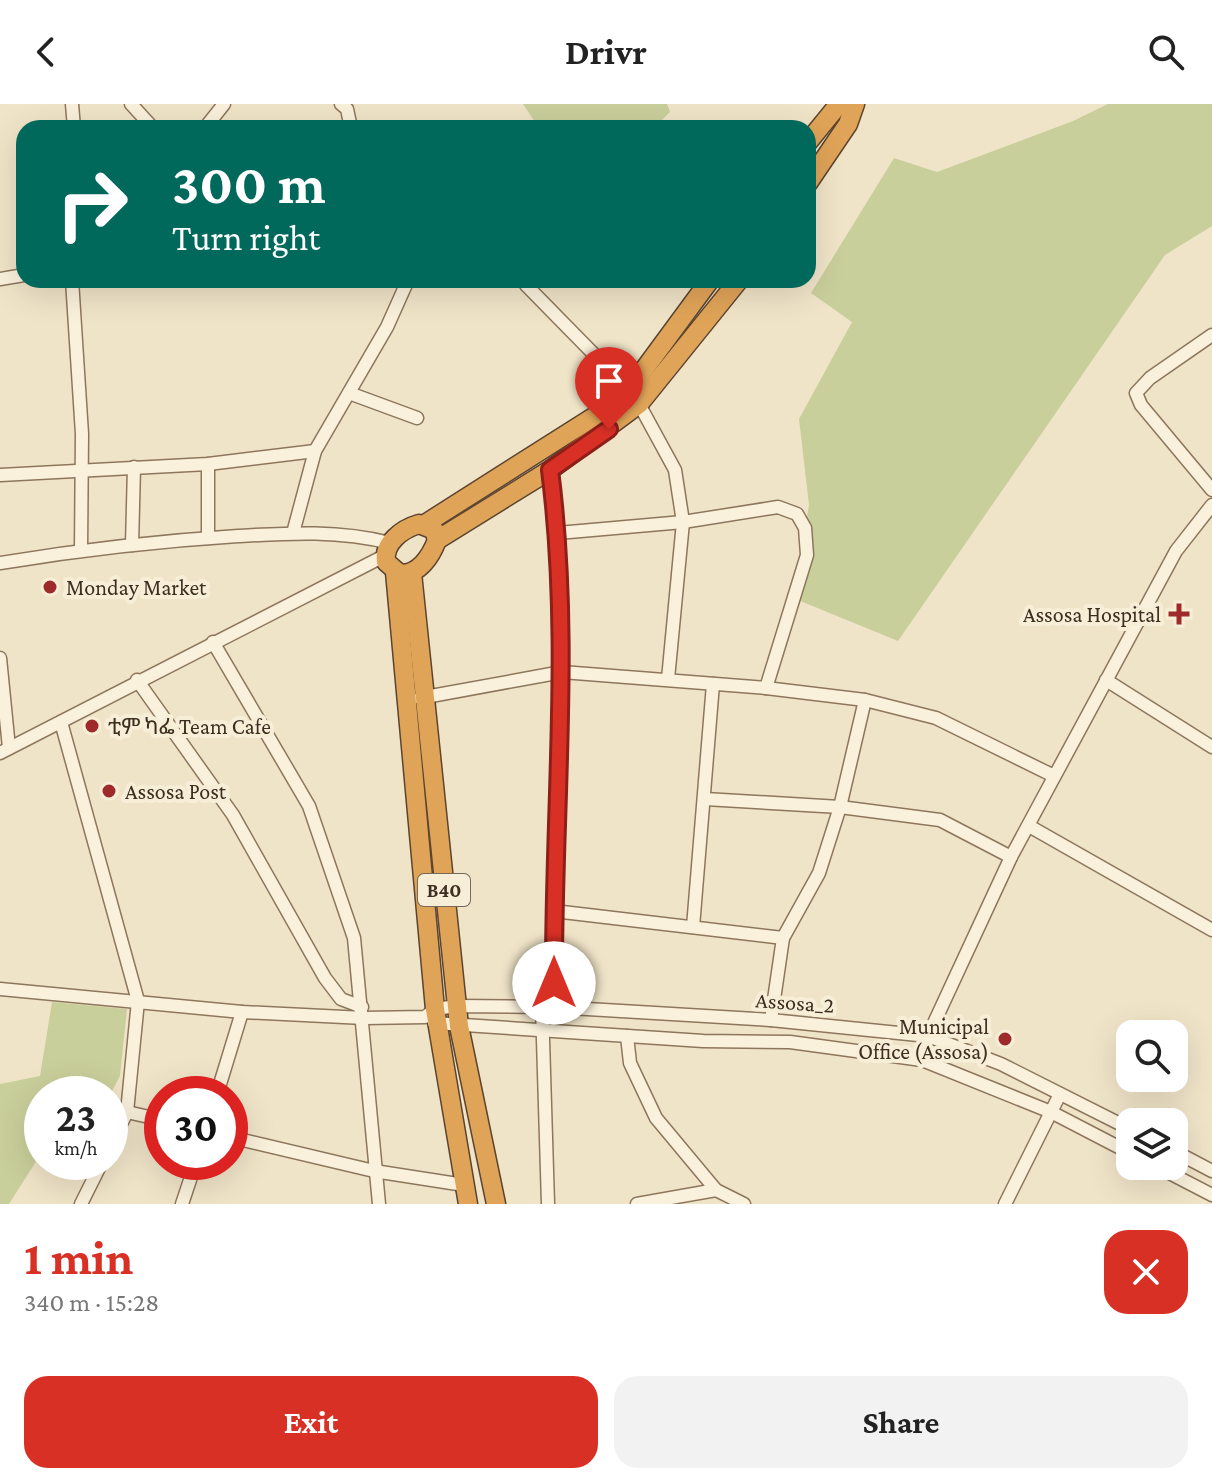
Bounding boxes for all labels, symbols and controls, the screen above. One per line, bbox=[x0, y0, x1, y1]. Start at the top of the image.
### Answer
icon: back bbox=[24, 30, 68, 74]
icon: search bbox=[1144, 30, 1188, 74]
text: Drivr bbox=[565, 32, 647, 72]
icon: right bbox=[40, 152, 144, 256]
text: 300 m bbox=[172, 153, 326, 215]
text: Turn right bbox=[172, 218, 320, 258]
pin bbox=[575, 347, 643, 429]
icon: arrive bbox=[587, 359, 631, 403]
place label: Monday Market bbox=[66, 575, 207, 600]
marker: Monday Market bbox=[41, 578, 59, 596]
place label: Assosa Hospital bbox=[1023, 602, 1161, 627]
marker: Assosa Hospital bbox=[1168, 603, 1190, 625]
place label: ቲም ካፌ Team Cafe bbox=[108, 714, 271, 739]
marker: ቲም ካፌ Team Cafe bbox=[83, 717, 101, 735]
place label: Assosa Post bbox=[125, 779, 227, 804]
marker: Assosa Post bbox=[100, 782, 118, 800]
road number: B40 bbox=[418, 874, 470, 906]
position arrow bbox=[512, 941, 596, 1025]
street label: Assosa_2 bbox=[755, 987, 835, 1018]
place label: Municipal Office (Assosa) bbox=[858, 1014, 989, 1065]
map controls bbox=[1116, 1020, 1188, 1180]
button: search bbox=[1116, 1020, 1188, 1092]
marker: Municipal Office (Assosa) bbox=[996, 1030, 1014, 1048]
speed limit sign: 30 bbox=[144, 1076, 248, 1180]
text: 23 bbox=[56, 1095, 96, 1140]
button: layers bbox=[1116, 1108, 1188, 1180]
text: km/h bbox=[54, 1137, 98, 1159]
button: close bbox=[1104, 1230, 1188, 1314]
text: 1 min bbox=[24, 1231, 133, 1284]
text: 340 m · 15:28 bbox=[24, 1288, 159, 1317]
button: Exit bbox=[24, 1376, 598, 1468]
button: Share bbox=[614, 1376, 1188, 1468]

